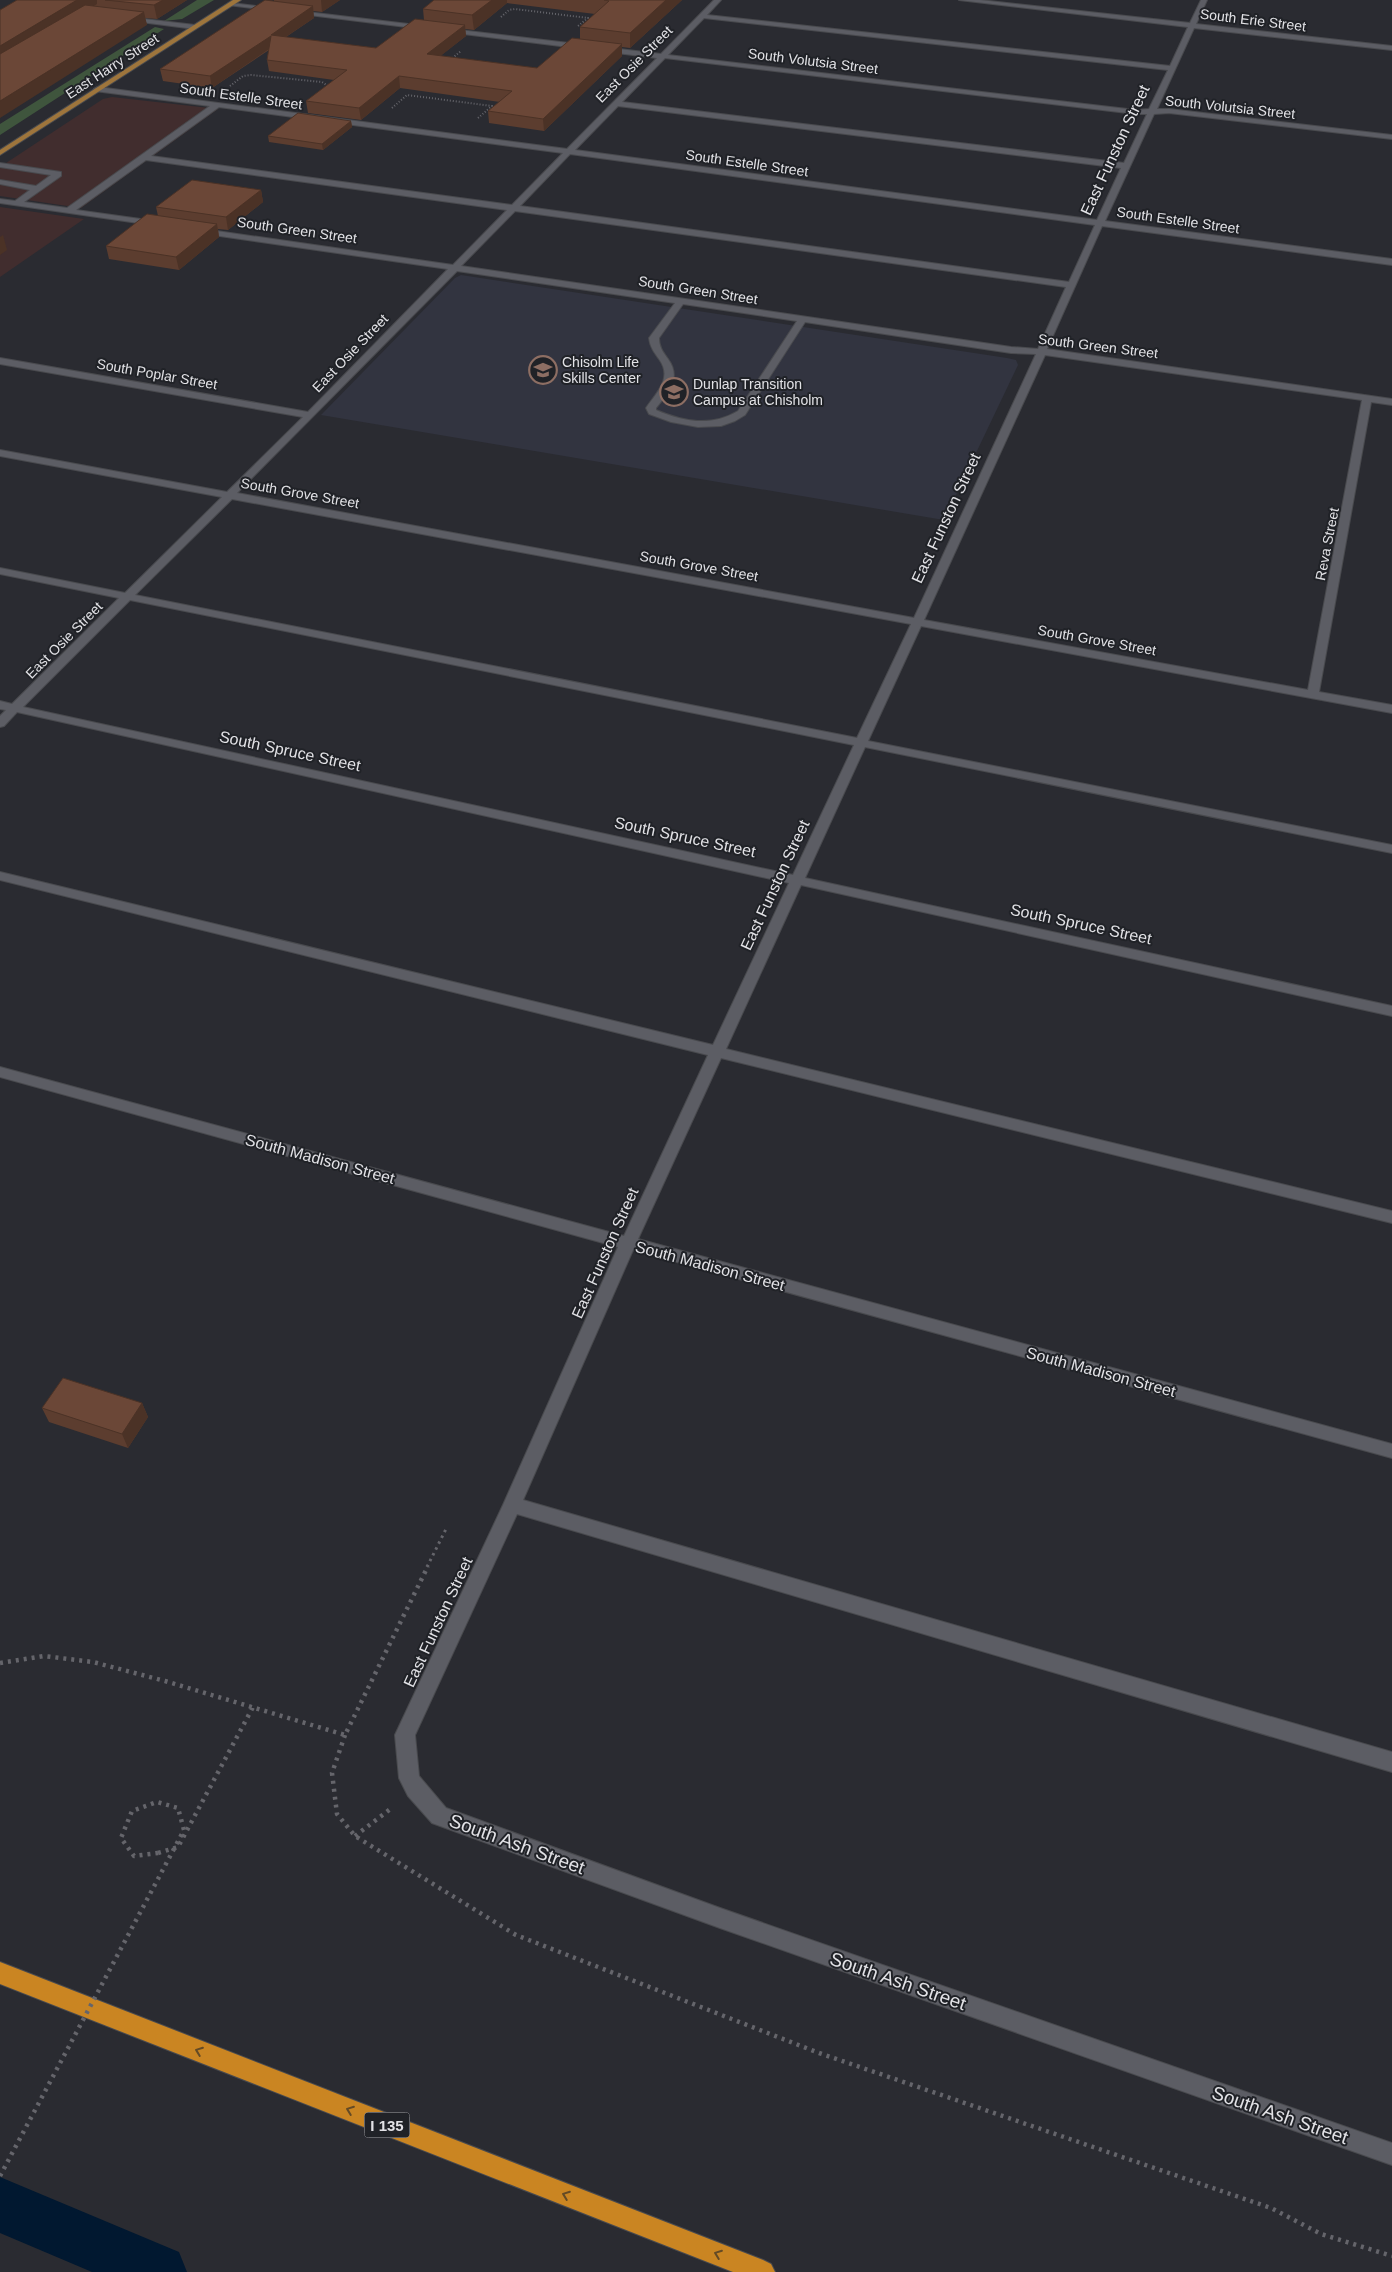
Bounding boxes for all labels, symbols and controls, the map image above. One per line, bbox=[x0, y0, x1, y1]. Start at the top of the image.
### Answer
street label: South Erie Street bbox=[1199, 6, 1307, 34]
street label: East Osie Street bbox=[592, 22, 676, 106]
street label: East Harry Street bbox=[63, 30, 161, 102]
street label: South Volutsia Street bbox=[747, 45, 879, 77]
street label: South Estelle Street bbox=[179, 79, 303, 113]
street label: East Funston Street bbox=[1077, 82, 1153, 218]
street label: South Volutsia Street bbox=[1164, 92, 1296, 122]
street label: South Estelle Street bbox=[685, 146, 809, 180]
street label: South Estelle Street bbox=[1116, 203, 1240, 237]
street label: South Green Street bbox=[236, 214, 358, 246]
street label: South Green Street bbox=[637, 273, 759, 307]
street label: East Osie Street bbox=[309, 311, 391, 395]
street label: South Green Street bbox=[1037, 331, 1159, 361]
place label: Chisolm Life Skills Center bbox=[562, 354, 641, 386]
school or university icon: Chisolm Life Skills Center bbox=[528, 355, 558, 385]
street label: South Poplar Street bbox=[95, 356, 219, 393]
place label: Dunlap Transition Campus at Chisholm bbox=[693, 376, 823, 408]
school or university icon: Dunlap Transition Campus at Chisholm bbox=[659, 377, 689, 407]
street label: East Funston Street bbox=[908, 450, 984, 586]
street label: South Grove Street bbox=[240, 475, 361, 511]
street label: Reva Street bbox=[1312, 506, 1342, 582]
street label: South Grove Street bbox=[639, 548, 760, 584]
street label: East Osie Street bbox=[22, 598, 106, 682]
street label: South Grove Street bbox=[1037, 622, 1158, 658]
street label: South Spruce Street bbox=[218, 728, 363, 774]
street label: South Spruce Street bbox=[613, 814, 758, 860]
street label: East Funston Street bbox=[737, 817, 813, 953]
street label: South Spruce Street bbox=[1009, 901, 1154, 947]
street label: South Madison Street bbox=[243, 1131, 397, 1187]
street label: East Funston Street bbox=[568, 1184, 642, 1321]
street label: South Madison Street bbox=[633, 1238, 787, 1294]
street label: South Madison Street bbox=[1024, 1344, 1178, 1400]
street label: East Funston Street bbox=[400, 1554, 476, 1690]
street label: South Ash Street bbox=[446, 1810, 588, 1878]
street label: South Ash Street bbox=[827, 1948, 970, 2014]
one-way arrow bbox=[195, 2047, 203, 2057]
street label: South Ash Street bbox=[1209, 2082, 1352, 2148]
one-way arrow bbox=[346, 2106, 355, 2116]
road number: I 135 bbox=[364, 2112, 410, 2138]
one-way arrow bbox=[563, 2191, 571, 2201]
one-way arrow bbox=[714, 2250, 723, 2260]

